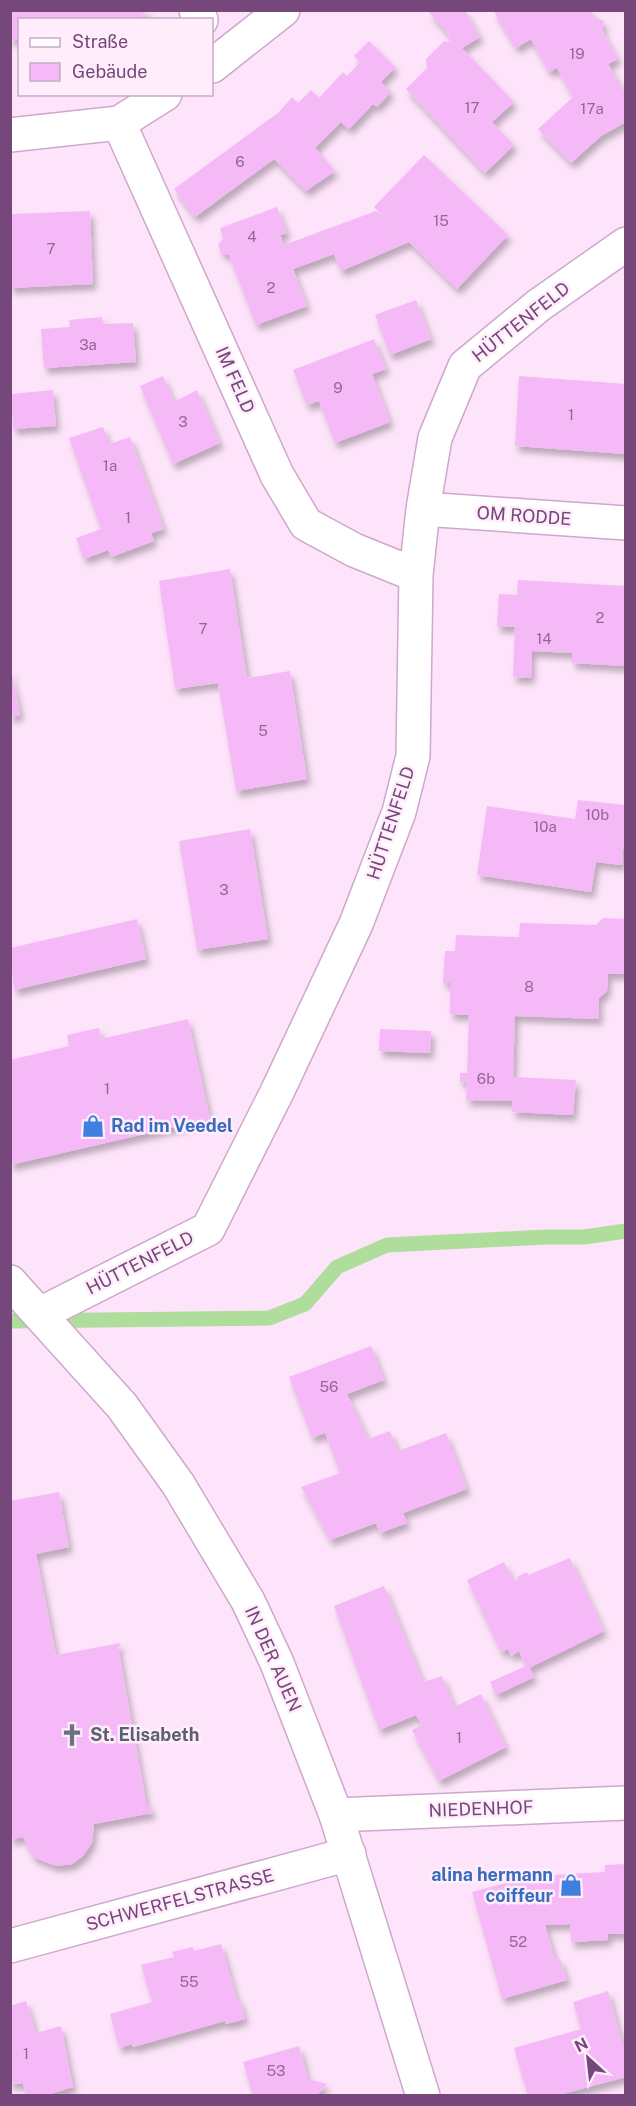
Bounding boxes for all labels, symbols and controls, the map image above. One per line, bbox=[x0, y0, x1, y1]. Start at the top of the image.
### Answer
legend bbox=[18, 18, 213, 96]
text: Straße bbox=[72, 31, 128, 52]
house number: 19 bbox=[569, 45, 585, 62]
text: Gebäude bbox=[72, 61, 147, 82]
house number: 17 bbox=[464, 99, 480, 116]
house number: 17a bbox=[580, 100, 604, 117]
house number: 6 bbox=[235, 153, 245, 170]
house number: 15 bbox=[433, 212, 449, 229]
house number: 4 bbox=[247, 228, 257, 245]
house number: 7 bbox=[46, 240, 56, 257]
street label: HÜTTENFELD bbox=[467, 276, 574, 366]
house number: 2 bbox=[267, 279, 276, 296]
house number: 3a bbox=[79, 336, 97, 353]
street label: IM FELD bbox=[212, 343, 259, 416]
house number: 9 bbox=[333, 379, 343, 396]
house number: 1 bbox=[568, 406, 574, 423]
house number: 3 bbox=[178, 413, 188, 430]
house number: 1a bbox=[103, 457, 117, 474]
street label: OM RODDE bbox=[476, 502, 572, 529]
house number: 1 bbox=[125, 509, 131, 526]
house number: 2 bbox=[596, 609, 605, 626]
house number: 7 bbox=[198, 620, 208, 637]
house number: 14 bbox=[536, 630, 552, 647]
house number: 5 bbox=[258, 722, 268, 739]
street label: HÜTTENFELD bbox=[361, 763, 419, 882]
house number: 10b bbox=[585, 806, 609, 823]
house number: 10a bbox=[533, 818, 557, 835]
house number: 3 bbox=[219, 881, 229, 898]
house number: 8 bbox=[524, 978, 534, 995]
house number: 6b bbox=[477, 1070, 495, 1087]
house number: 1 bbox=[104, 1080, 110, 1097]
shop icon: Rad im Veedel bbox=[80, 1113, 106, 1139]
place label: Rad im Veedel bbox=[111, 1115, 233, 1136]
street label: HÜTTENFELD bbox=[82, 1226, 197, 1299]
house number: 56 bbox=[320, 1378, 338, 1395]
street label: IN DER AUEN bbox=[241, 1603, 306, 1715]
church icon: St. Elisabeth bbox=[59, 1722, 85, 1748]
place label: St. Elisabeth bbox=[90, 1724, 199, 1745]
house number: 1 bbox=[456, 1729, 462, 1746]
street label: NIEDENHOF bbox=[428, 1796, 534, 1821]
street label: SCHWERFELSTRASSE bbox=[84, 1864, 276, 1935]
place label: alina hermann coiffeur bbox=[431, 1864, 554, 1906]
shop icon: alina hermann coiffeur bbox=[558, 1872, 584, 1898]
house number: 52 bbox=[509, 1933, 527, 1950]
house number: 55 bbox=[179, 1973, 199, 1990]
north arrow bbox=[558, 2028, 618, 2088]
text: N bbox=[572, 2034, 591, 2056]
house number: 1 bbox=[23, 2045, 29, 2062]
house number: 53 bbox=[266, 2062, 286, 2079]

